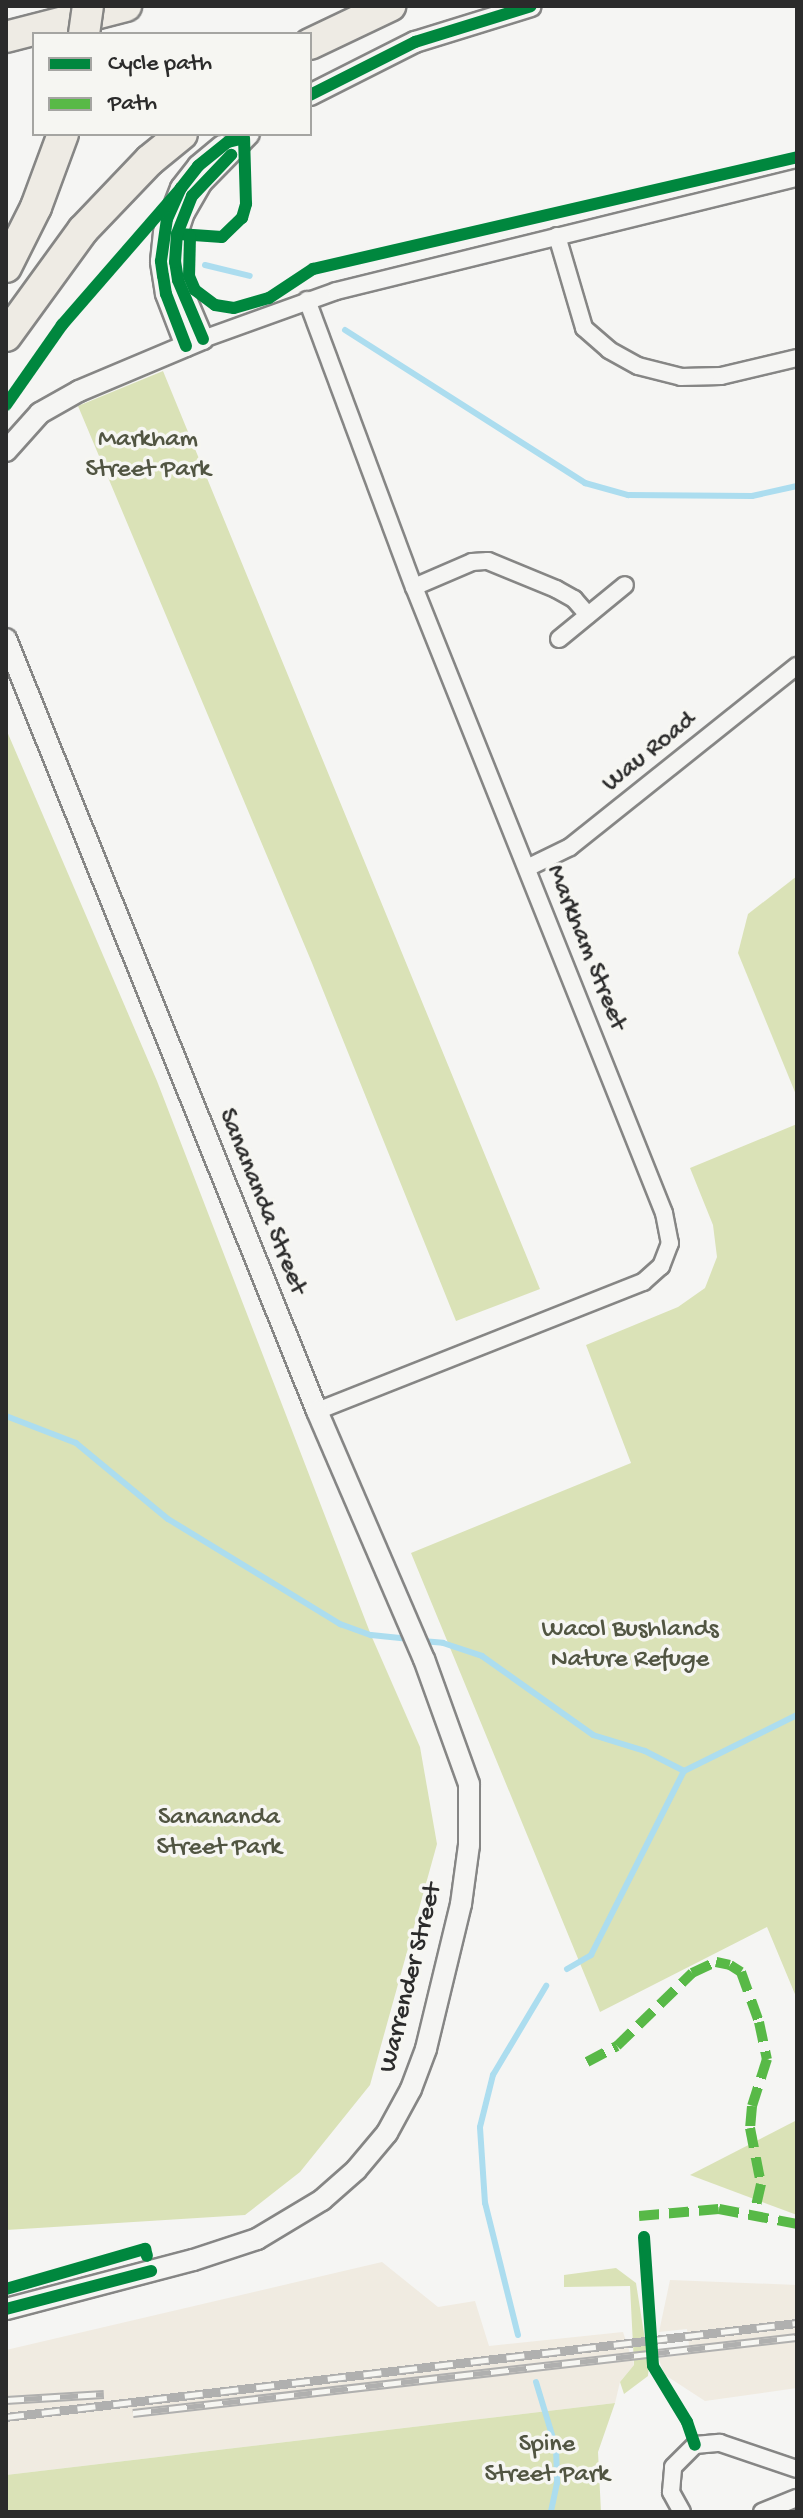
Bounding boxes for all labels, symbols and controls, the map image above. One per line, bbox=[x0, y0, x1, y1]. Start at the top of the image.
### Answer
legend bbox=[32, 32, 312, 136]
text: Cycle path bbox=[108, 50, 212, 79]
text: Path bbox=[108, 90, 157, 119]
park label: Markham Street Park bbox=[85, 425, 211, 486]
street label: Wau Road bbox=[597, 706, 703, 800]
street label: Markham Street bbox=[538, 861, 632, 1035]
street label: Sanananda Street bbox=[210, 1105, 312, 1299]
park label: Wacol Bushlands Nature Refuge bbox=[541, 1615, 719, 1676]
park label: Sanananda Street Park bbox=[156, 1803, 282, 1864]
street label: Warrender Street bbox=[373, 1880, 451, 2076]
park label: Spine Street Park bbox=[484, 2430, 610, 2492]

